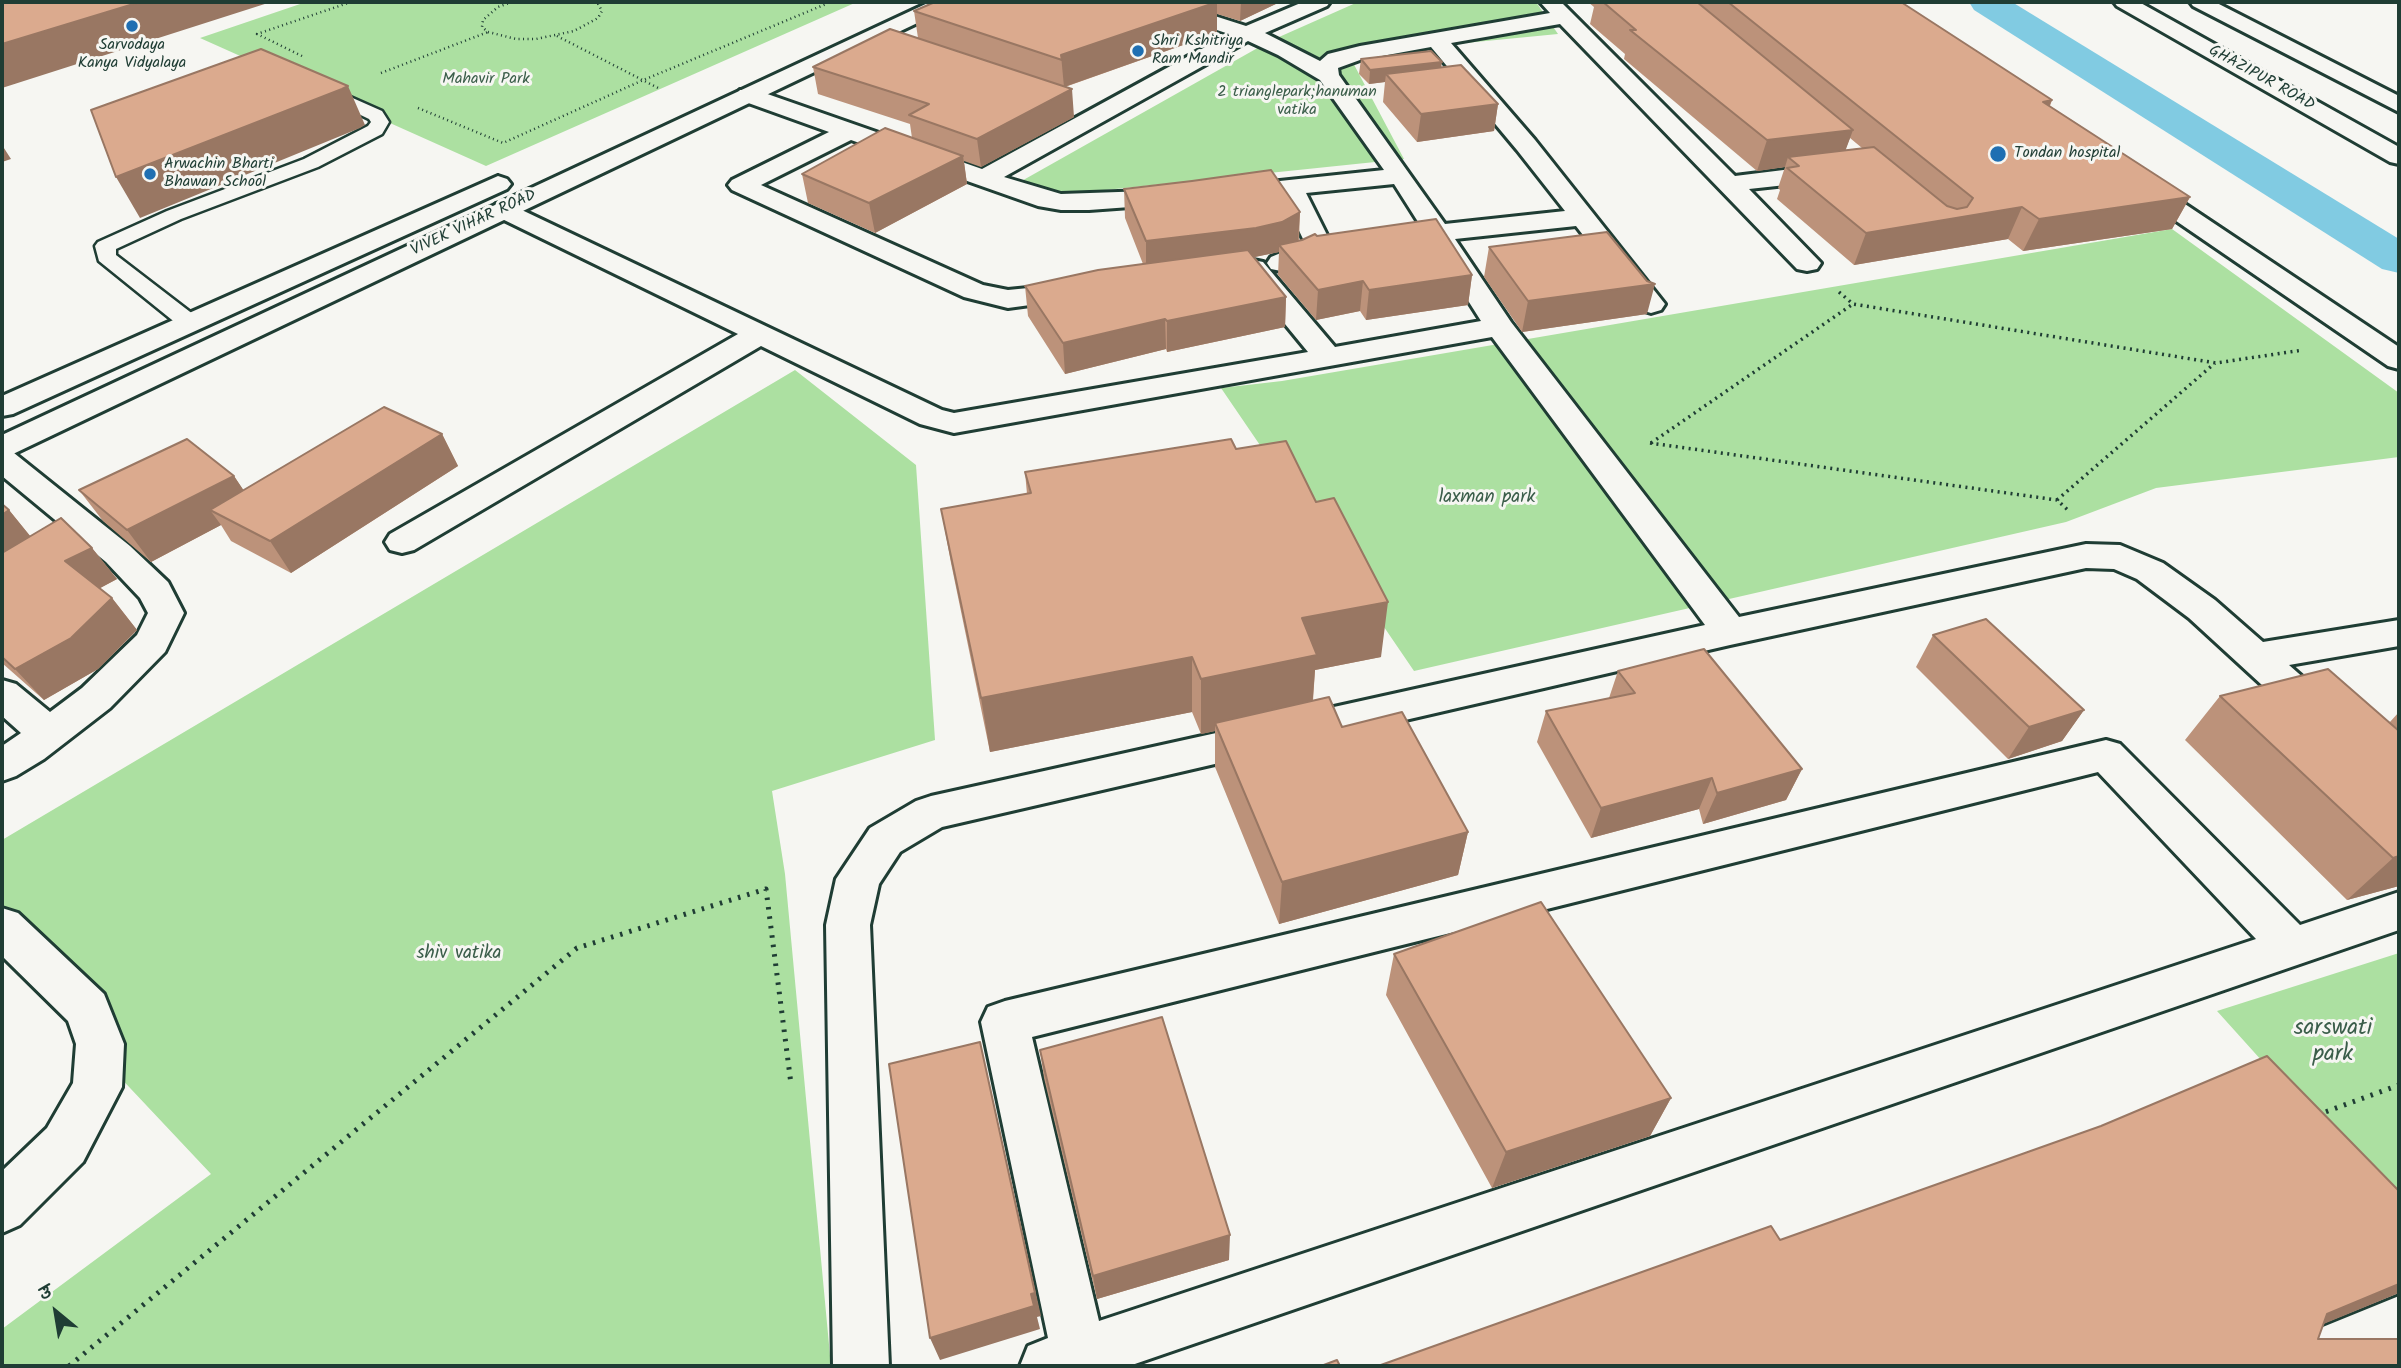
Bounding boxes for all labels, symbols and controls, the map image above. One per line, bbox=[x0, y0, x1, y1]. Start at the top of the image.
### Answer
marker: Sarvodaya Kanya Vidyalaya bbox=[124, 18, 140, 34]
place label: Shri Kshitriya Ram Mandir bbox=[1152, 32, 1244, 70]
place label: Sarvodaya Kanya Vidyalaya bbox=[78, 36, 186, 74]
street label: GHAZIPUR ROAD bbox=[2205, 42, 2317, 116]
marker: Shri Kshitriya Ram Mandir bbox=[1130, 43, 1146, 59]
park label: Mahavir Park bbox=[442, 70, 530, 90]
park label: 2 trianglepark;hanuman vatika bbox=[1217, 83, 1377, 121]
marker: Tondan hospital bbox=[1988, 144, 2008, 164]
place label: Tondan hospital bbox=[2014, 144, 2120, 164]
place label: Arwachin Bharti Bhawan School bbox=[164, 155, 273, 193]
marker: Arwachin Bharti Bhawan School bbox=[142, 166, 158, 182]
street label: VIVEK VIHAR ROAD bbox=[408, 187, 540, 261]
park label: laxman park bbox=[1439, 488, 1535, 510]
park label: shiv vatika bbox=[416, 944, 502, 966]
park label: sarswati park bbox=[2294, 1016, 2372, 1070]
north arrow bbox=[21, 1277, 91, 1347]
text: उ bbox=[33, 1278, 58, 1310]

